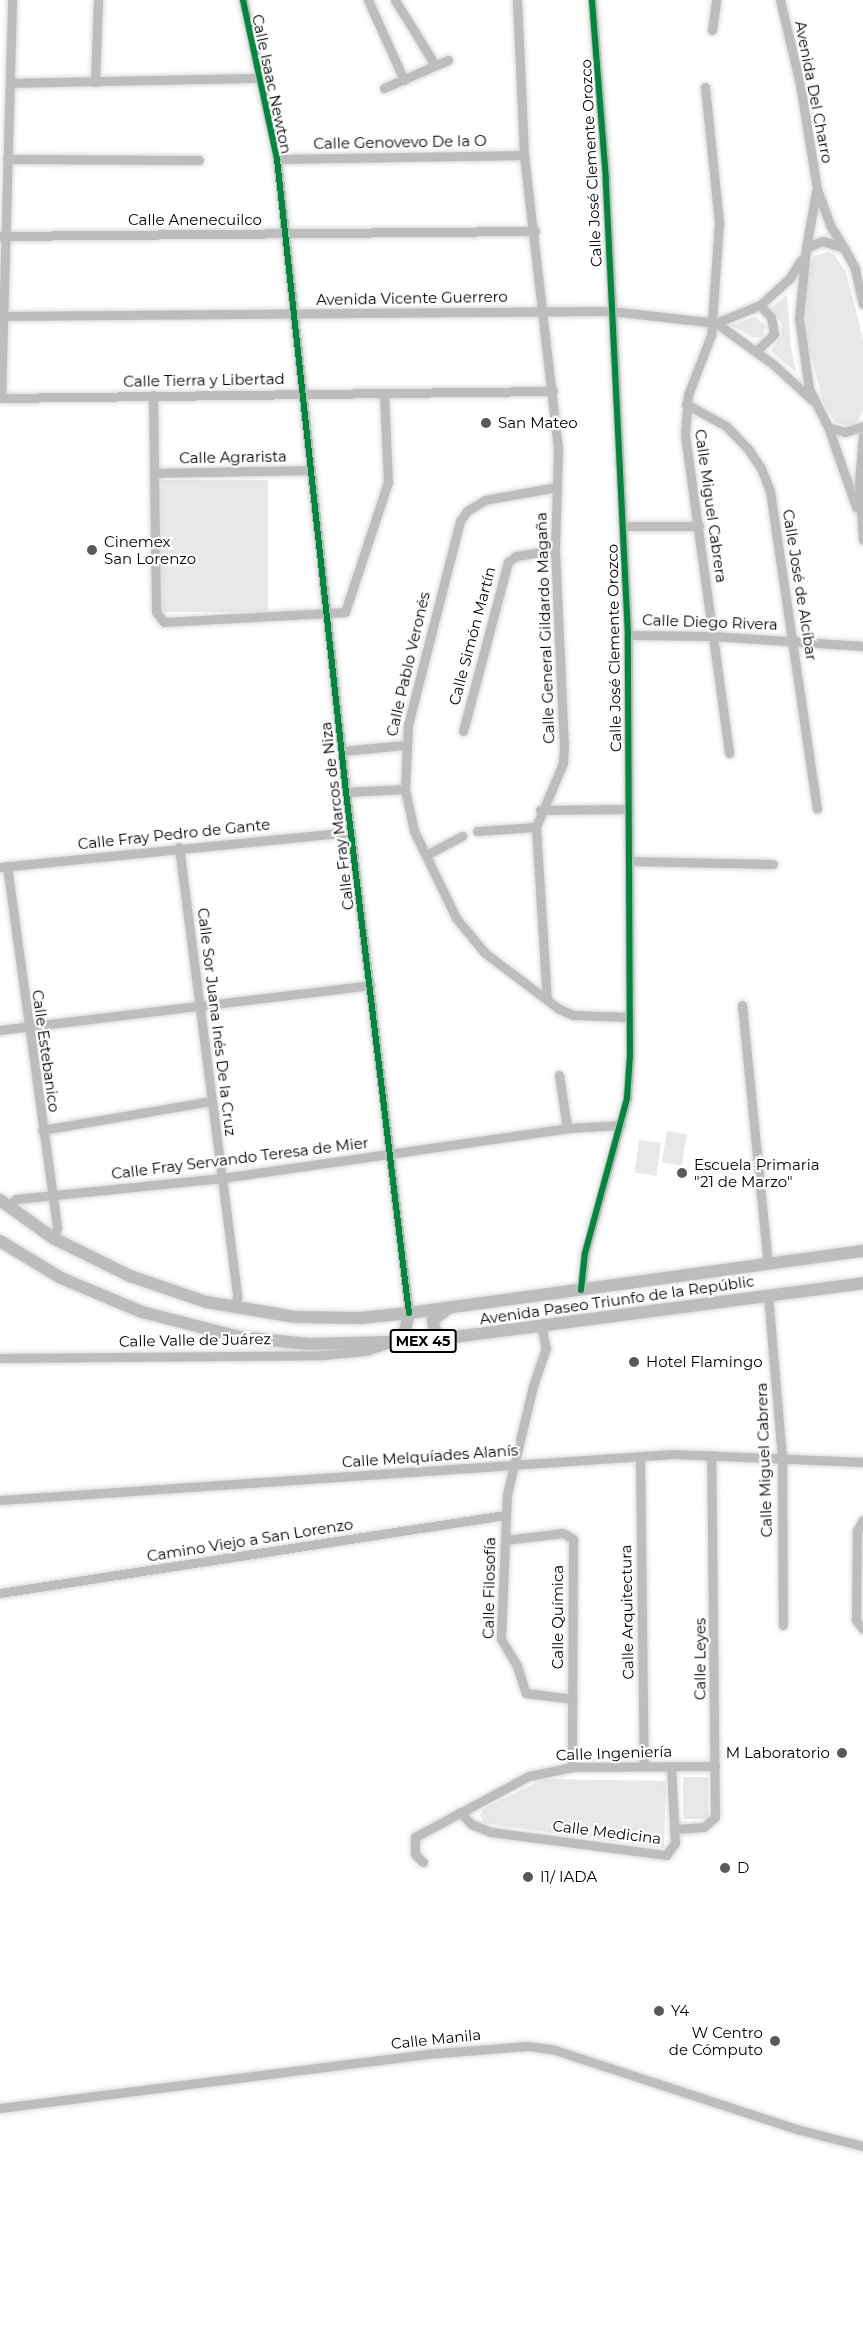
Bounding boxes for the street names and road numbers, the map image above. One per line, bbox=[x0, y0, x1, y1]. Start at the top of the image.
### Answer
street label: Calle Isaac Newton bbox=[248, 13, 296, 155]
street label: Avenida Del Charro bbox=[791, 19, 837, 165]
street label: Calle José Clemente Orozco bbox=[577, 59, 605, 267]
street label: Calle Genovevo De la O bbox=[313, 131, 487, 153]
street label: Calle Anenecuilco bbox=[128, 211, 262, 229]
street label: Avenida Vicente Guerrero bbox=[316, 287, 508, 309]
street label: Calle Tierra y Libertad bbox=[123, 370, 285, 390]
street label: Calle Miguel Cabrera bbox=[691, 428, 731, 584]
street label: Calle Agrarista bbox=[179, 447, 287, 467]
street label: Calle José de Alcíbar bbox=[779, 508, 821, 662]
street label: Calle General Gildardo Magaña bbox=[532, 512, 558, 744]
street label: Calle José Clemente Orozco bbox=[603, 544, 625, 752]
street label: Calle Simón Martín bbox=[445, 565, 499, 707]
street label: Calle Pablo Veronés bbox=[383, 590, 433, 738]
street label: Calle Diego Rivera bbox=[642, 611, 778, 633]
street label: Calle Fray Marcos de Niza bbox=[317, 721, 357, 911]
street label: Calle Fray Pedro de Gante bbox=[77, 815, 271, 853]
street label: Calle Sor Juana Inés De la Cruz bbox=[194, 907, 240, 1137]
street label: Calle Estebanico bbox=[29, 989, 63, 1113]
street label: Calle Fray Servando Teresa de Mier bbox=[110, 1133, 370, 1183]
street label: Avenida Paseo Triunfo de la Repúblic bbox=[478, 1272, 756, 1328]
street label: Calle Valle de Juárez bbox=[119, 1330, 271, 1350]
road number: MEX 45 bbox=[388, 1330, 458, 1352]
street label: Calle Miguel Cabrera bbox=[752, 1382, 776, 1538]
street label: Calle Melquíades Alanís bbox=[341, 1441, 519, 1471]
street label: Camino Viejo a San Lorenzo bbox=[146, 1515, 354, 1565]
street label: Calle Filosofía bbox=[479, 1537, 499, 1639]
street label: Calle Arquitectura bbox=[617, 1544, 637, 1680]
street label: Calle Química bbox=[549, 1565, 567, 1669]
street label: Calle Leyes bbox=[691, 1618, 709, 1700]
street label: Calle Ingeniería bbox=[555, 1742, 673, 1764]
street label: Calle Medicina bbox=[552, 1816, 662, 1848]
street label: Calle Manila bbox=[390, 2025, 482, 2053]

